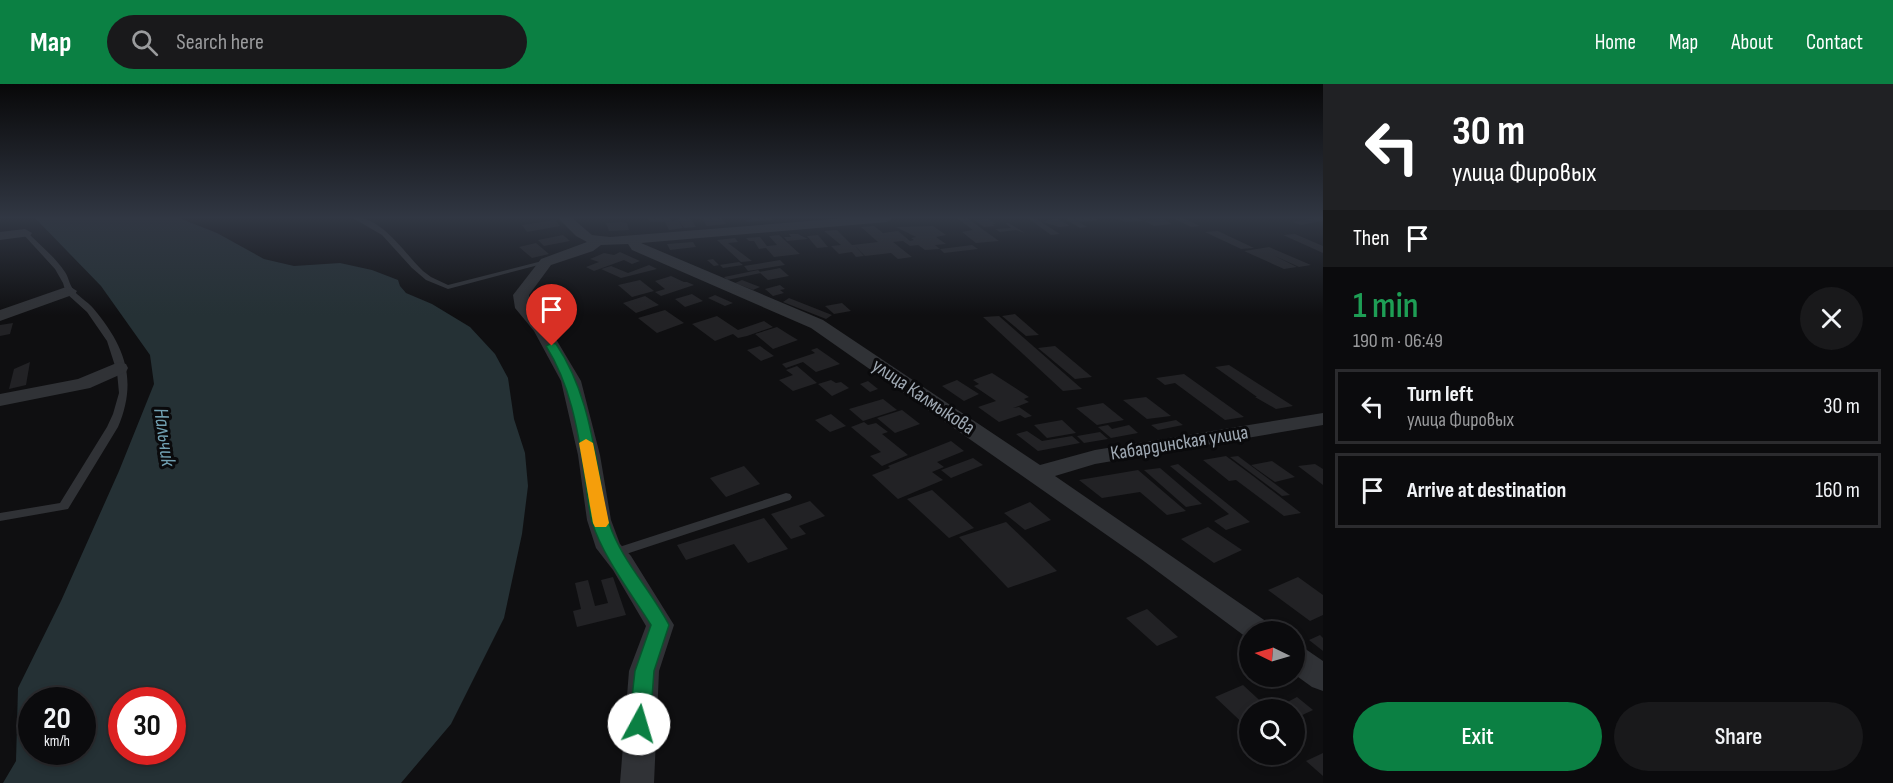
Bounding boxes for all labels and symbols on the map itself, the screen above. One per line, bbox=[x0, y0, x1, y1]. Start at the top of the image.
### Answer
pin bbox=[526, 284, 577, 346]
street label: улица Калмыкова bbox=[868, 354, 979, 440]
water label: Нальчик bbox=[148, 406, 181, 469]
street label: Кабардинская улица bbox=[1109, 420, 1250, 466]
north arrow bbox=[1239, 621, 1305, 687]
speed limit sign: 30 bbox=[108, 687, 186, 765]
position arrow bbox=[607, 692, 671, 756]

